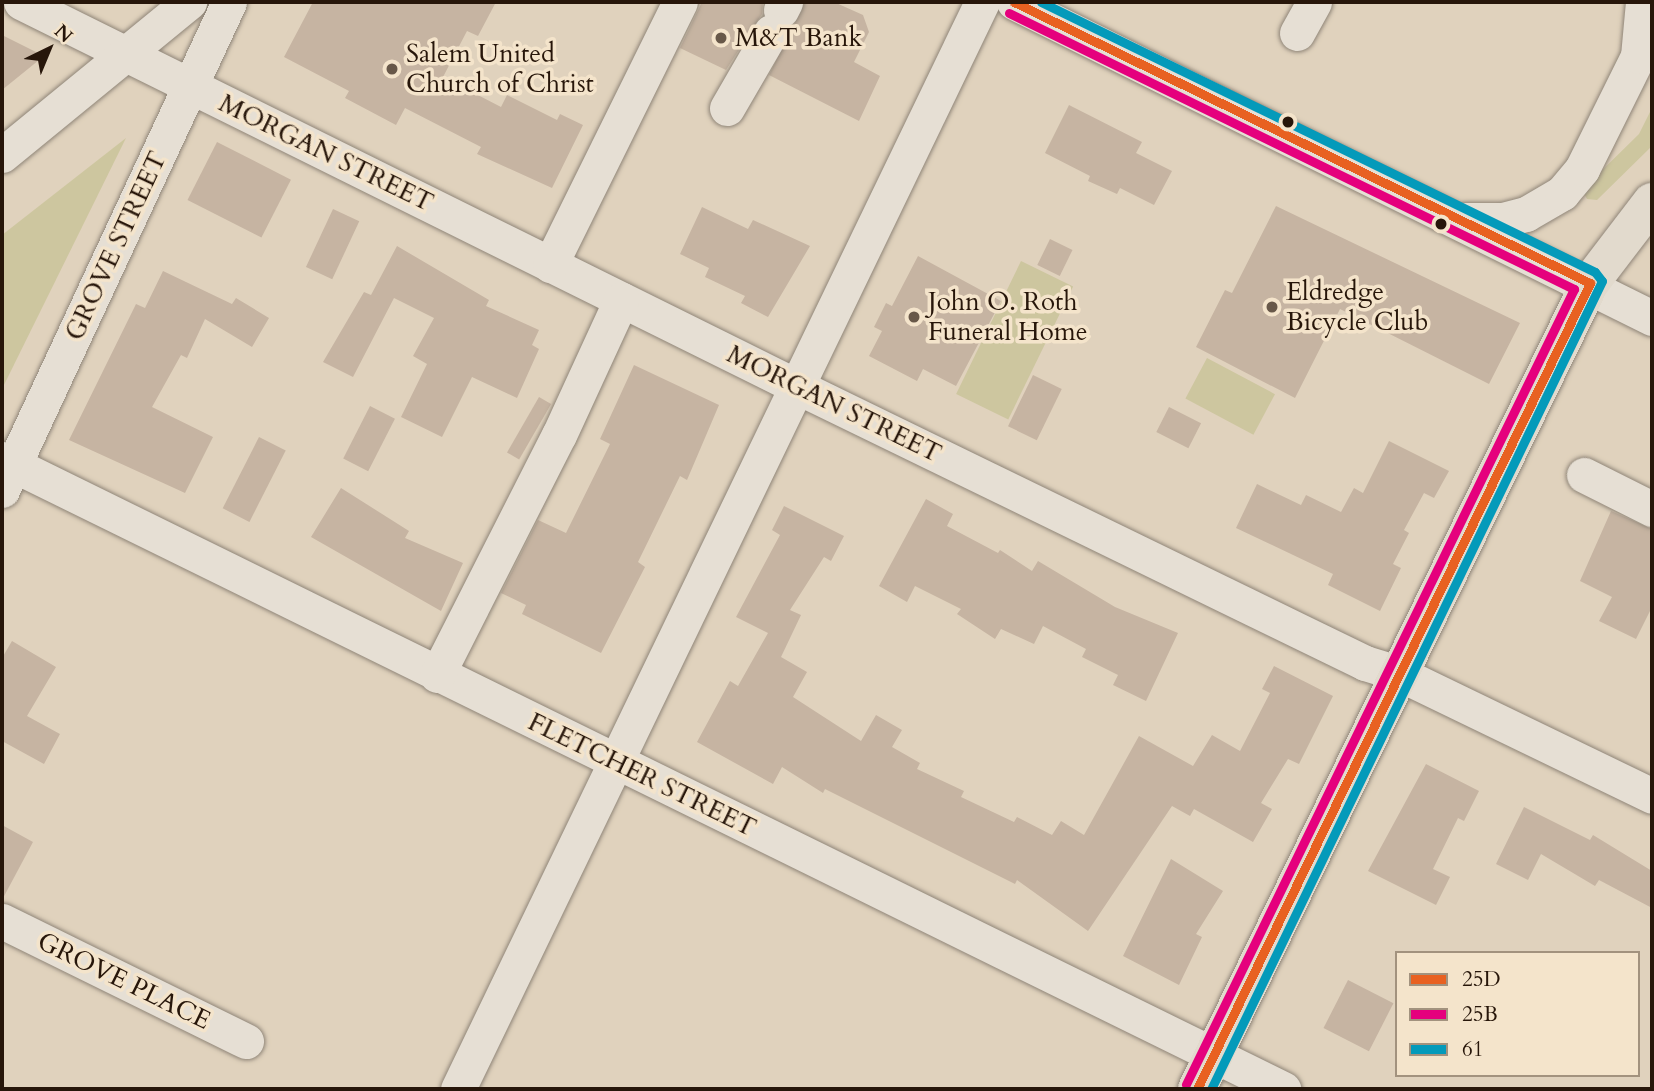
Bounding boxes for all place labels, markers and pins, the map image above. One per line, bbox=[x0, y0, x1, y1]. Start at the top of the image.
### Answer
place label: M&T Bank bbox=[735, 22, 862, 54]
marker: M&T Bank bbox=[713, 30, 729, 46]
place label: Salem United Church of Christ bbox=[406, 38, 594, 100]
marker: Salem United Church of Christ bbox=[384, 61, 400, 77]
unlabelled marker bbox=[1281, 115, 1295, 129]
unlabelled marker bbox=[1434, 217, 1448, 231]
place label: Eldredge Bicycle Club bbox=[1286, 276, 1429, 338]
place label: John O. Roth Funeral Home bbox=[928, 286, 1088, 348]
marker: Eldredge Bicycle Club bbox=[1264, 299, 1280, 315]
marker: John O. Roth Funeral Home bbox=[906, 309, 922, 325]

